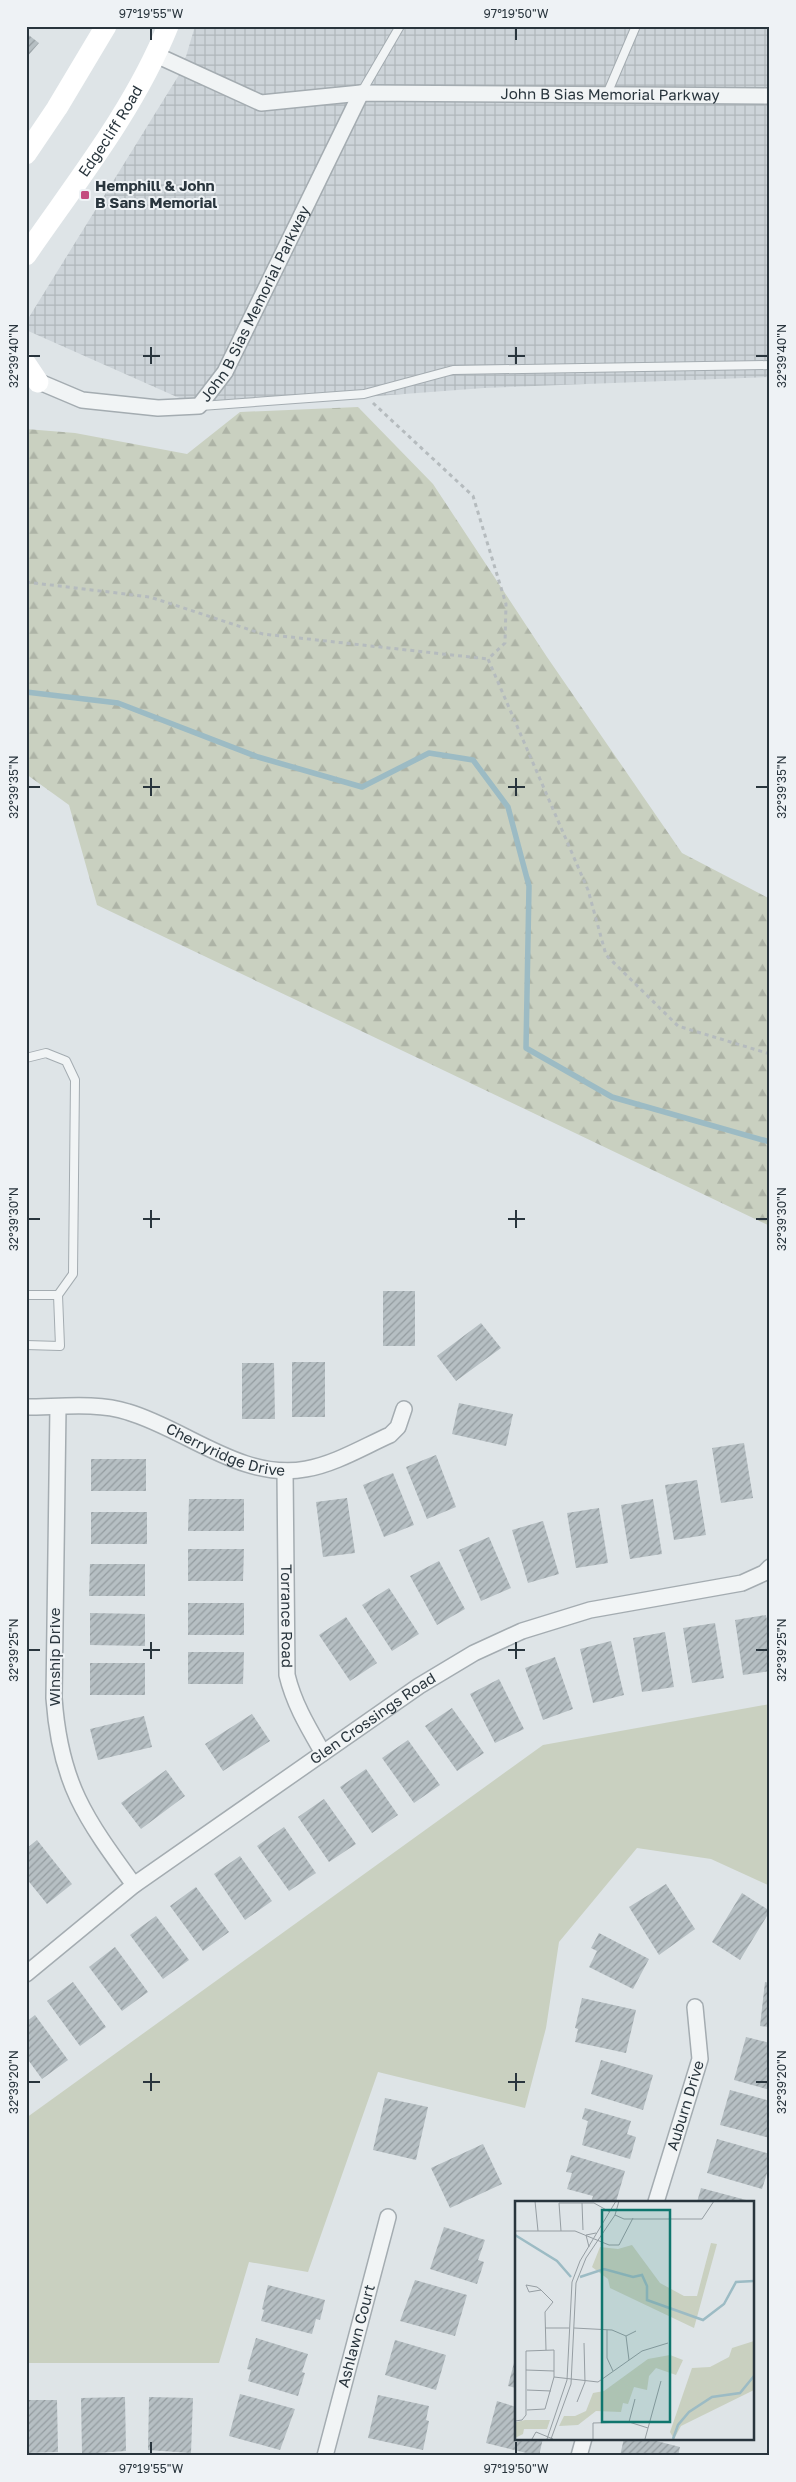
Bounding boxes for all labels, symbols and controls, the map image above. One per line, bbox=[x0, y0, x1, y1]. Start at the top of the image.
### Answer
text: 97°19'55"W bbox=[119, 6, 184, 21]
text: 97°19'50"W bbox=[484, 6, 549, 21]
street label: Edgecliff Road bbox=[74, 82, 146, 180]
street label: John B Sias Memorial Parkway bbox=[500, 84, 720, 104]
place label: Hemphill & John B Sans Memorial bbox=[95, 176, 217, 211]
marker: Hemphill & John B Sans Memorial bbox=[79, 189, 91, 201]
street label: John B Sias Memorial Parkway bbox=[196, 202, 313, 405]
text: 32°39'40"N bbox=[6, 324, 21, 388]
text: 32°39'40"N bbox=[774, 324, 789, 388]
text: 32°39'35"N bbox=[6, 755, 21, 819]
text: 32°39'35"N bbox=[774, 755, 789, 819]
text: 32°39'30"N bbox=[6, 1187, 21, 1251]
text: 32°39'30"N bbox=[774, 1187, 789, 1251]
street label: Cherryridge Drive bbox=[163, 1419, 286, 1479]
street label: Torrance Road bbox=[278, 1564, 297, 1668]
street label: Winship Drive bbox=[45, 1607, 63, 1707]
text: 32°39'25"N bbox=[6, 1618, 21, 1682]
text: 32°39'25"N bbox=[774, 1618, 789, 1682]
street label: Glen Crossings Road bbox=[306, 1668, 438, 1768]
text: 32°39'20"N bbox=[6, 2050, 21, 2114]
text: 32°39'20"N bbox=[774, 2050, 789, 2114]
street label: Auburn Drive bbox=[662, 2058, 707, 2152]
inset map bbox=[515, 2201, 754, 2440]
street label: Ashlawn Court bbox=[333, 2282, 378, 2389]
text: 97°19'55"W bbox=[119, 2461, 184, 2476]
text: 97°19'50"W bbox=[484, 2461, 549, 2476]

